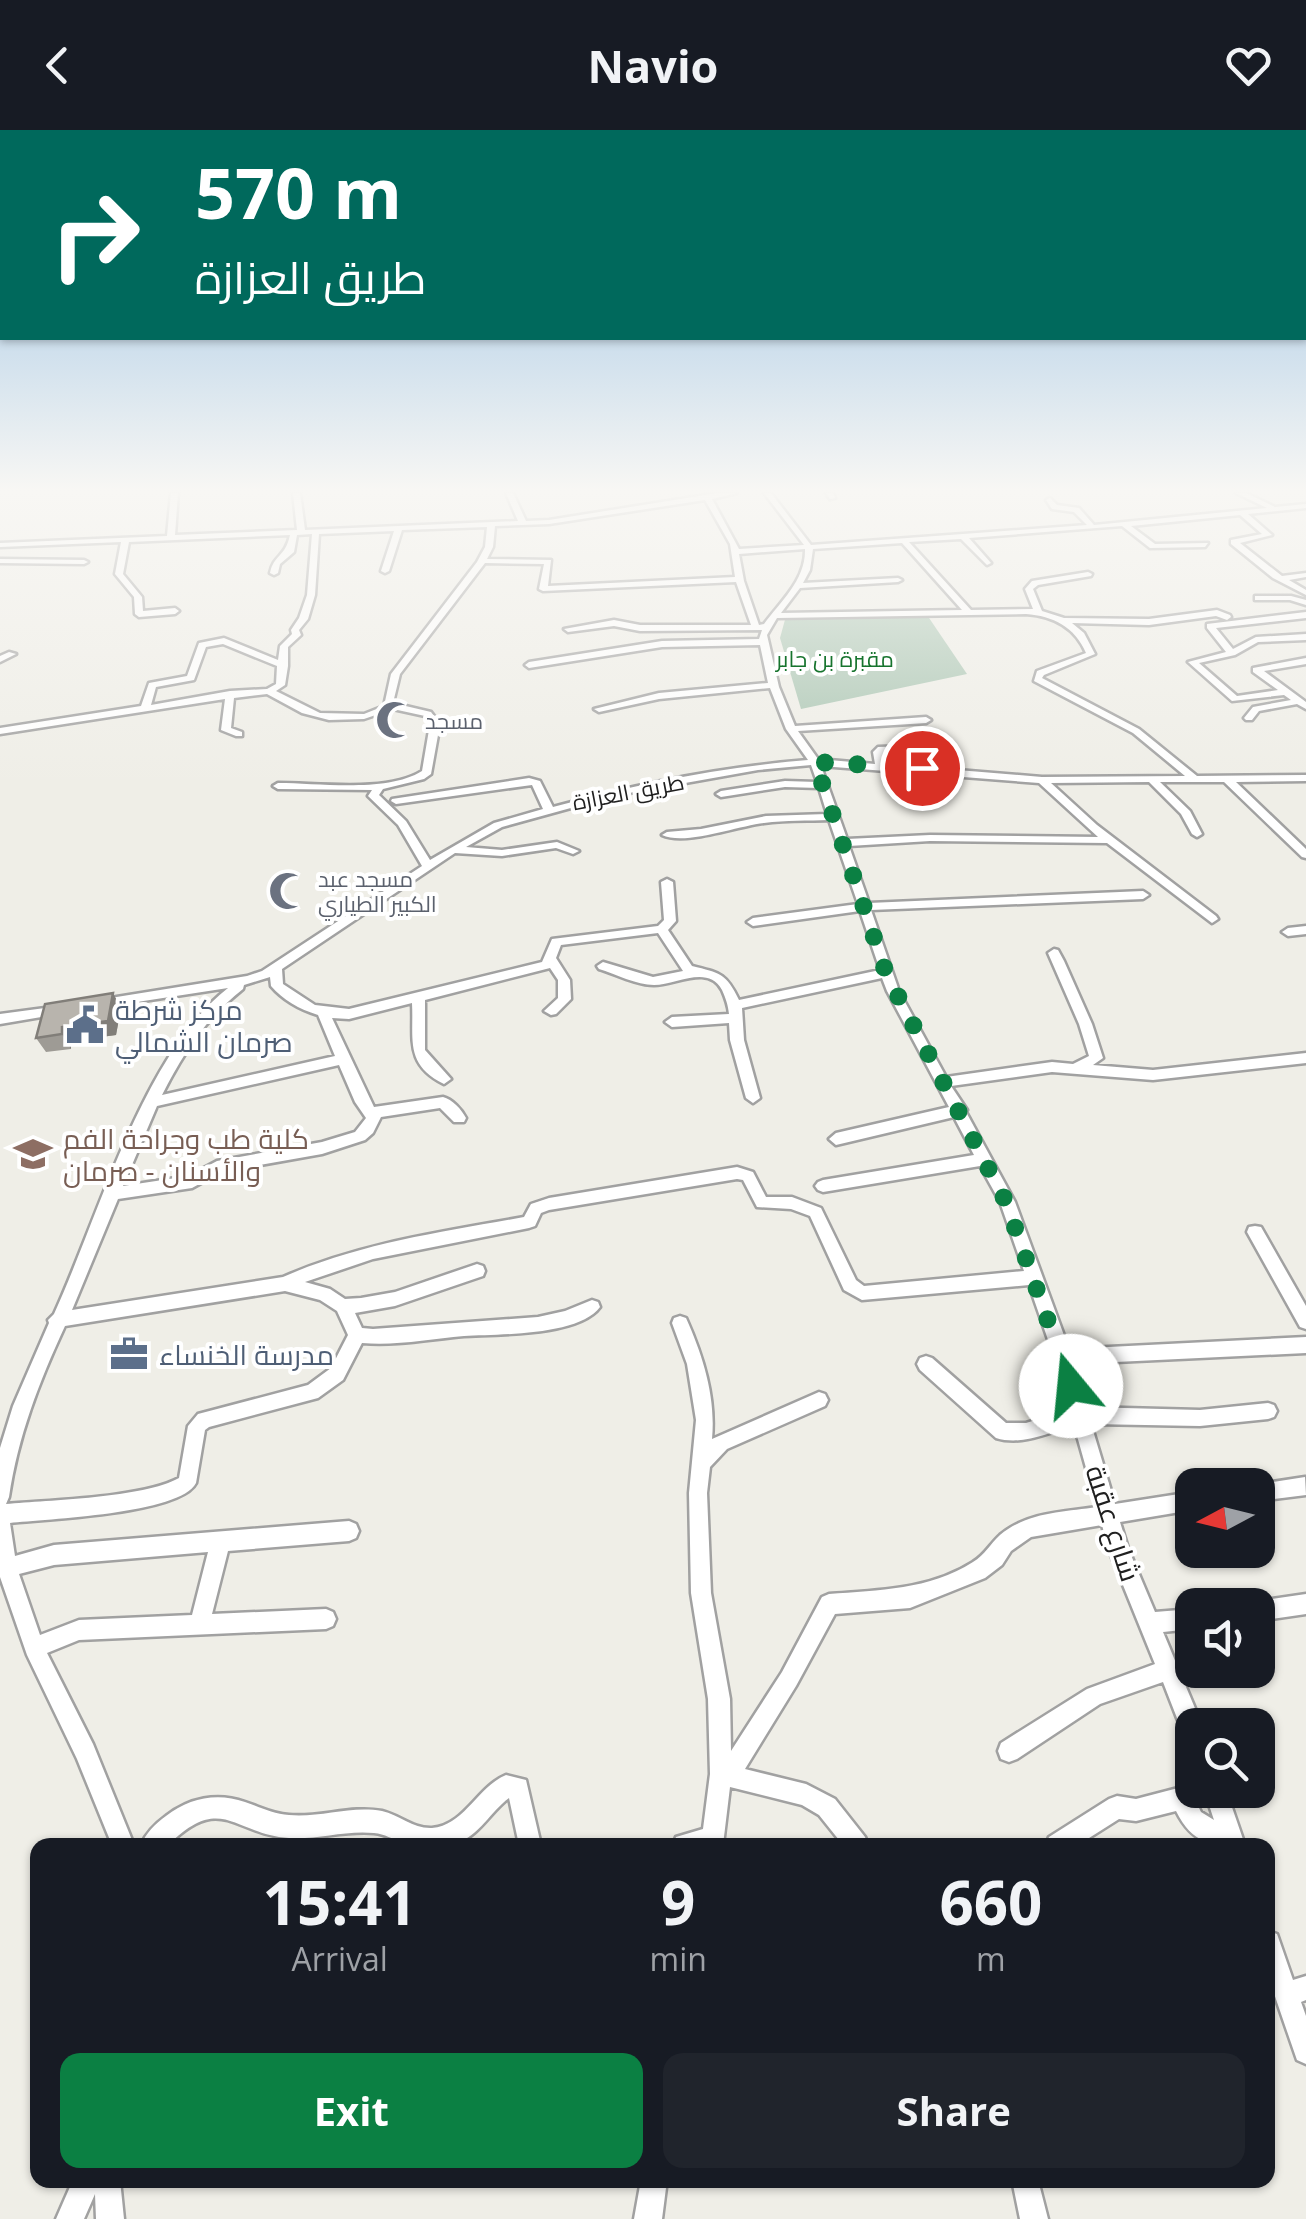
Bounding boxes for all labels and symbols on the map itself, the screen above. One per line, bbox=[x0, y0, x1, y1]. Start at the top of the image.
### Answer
park label: مقبرة بن جابر bbox=[774, 643, 894, 673]
mosque icon: مسجد bbox=[374, 699, 416, 741]
place label: مسجد bbox=[425, 705, 483, 735]
pin bbox=[880, 726, 965, 811]
street label: طريق العزازة bbox=[570, 765, 686, 817]
place label: مسجد عبد الكبير الطياري bbox=[318, 863, 437, 921]
mosque icon: مسجد عبد الكبير الطياري bbox=[267, 870, 309, 912]
place label: مركز شرطة صرمان الشمالي bbox=[115, 990, 293, 1064]
public building icon: مركز شرطة صرمان الشمالي bbox=[64, 1004, 106, 1046]
place label: كلية طب وجراحة الفم والأسنان - صرمان bbox=[63, 1119, 309, 1189]
school or university icon: كلية طب وجراحة الفم والأسنان - صرمان bbox=[12, 1133, 54, 1175]
office icon: مدرسة الخنساء bbox=[108, 1333, 150, 1375]
position arrow bbox=[1019, 1334, 1123, 1438]
place label: مدرسة الخنساء bbox=[159, 1335, 334, 1373]
street label: شارع عقبة bbox=[1076, 1460, 1151, 1586]
north arrow bbox=[1175, 1468, 1275, 1568]

